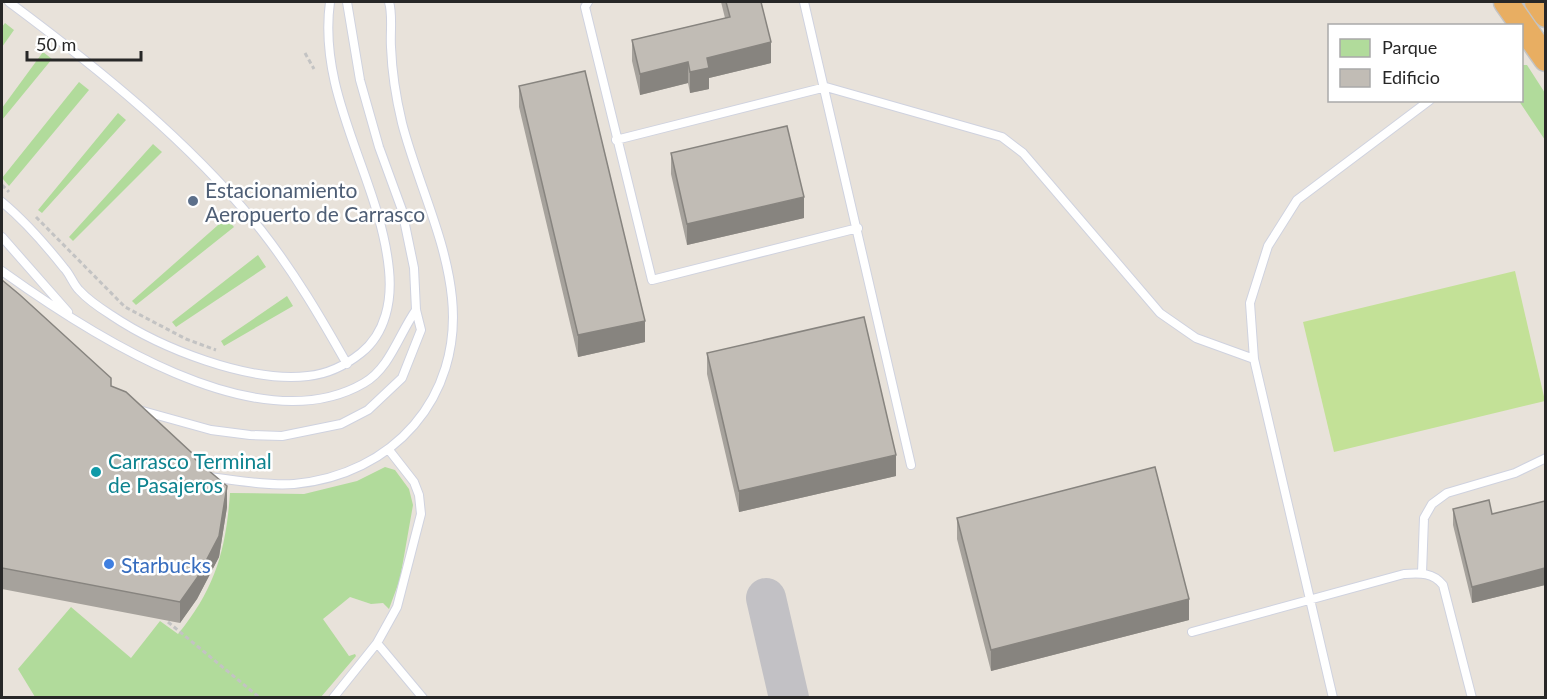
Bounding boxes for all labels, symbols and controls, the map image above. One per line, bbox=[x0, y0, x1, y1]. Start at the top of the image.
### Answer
scale bar bbox=[27, 24, 141, 62]
legend bbox=[1328, 24, 1523, 102]
text: 50 m bbox=[36, 33, 76, 55]
text: Parque bbox=[1382, 36, 1437, 58]
text: Edificio bbox=[1382, 66, 1440, 88]
place label: Estacionamiento Aeropuerto de Carrasco bbox=[205, 177, 425, 226]
marker: Estacionamiento Aeropuerto de Carrasco bbox=[186, 194, 200, 208]
place label: Carrasco Terminal de Pasajeros bbox=[108, 448, 272, 497]
marker: Carrasco Terminal de Pasajeros bbox=[89, 465, 103, 479]
place label: Starbucks bbox=[121, 552, 211, 577]
marker: Starbucks bbox=[102, 557, 116, 571]

